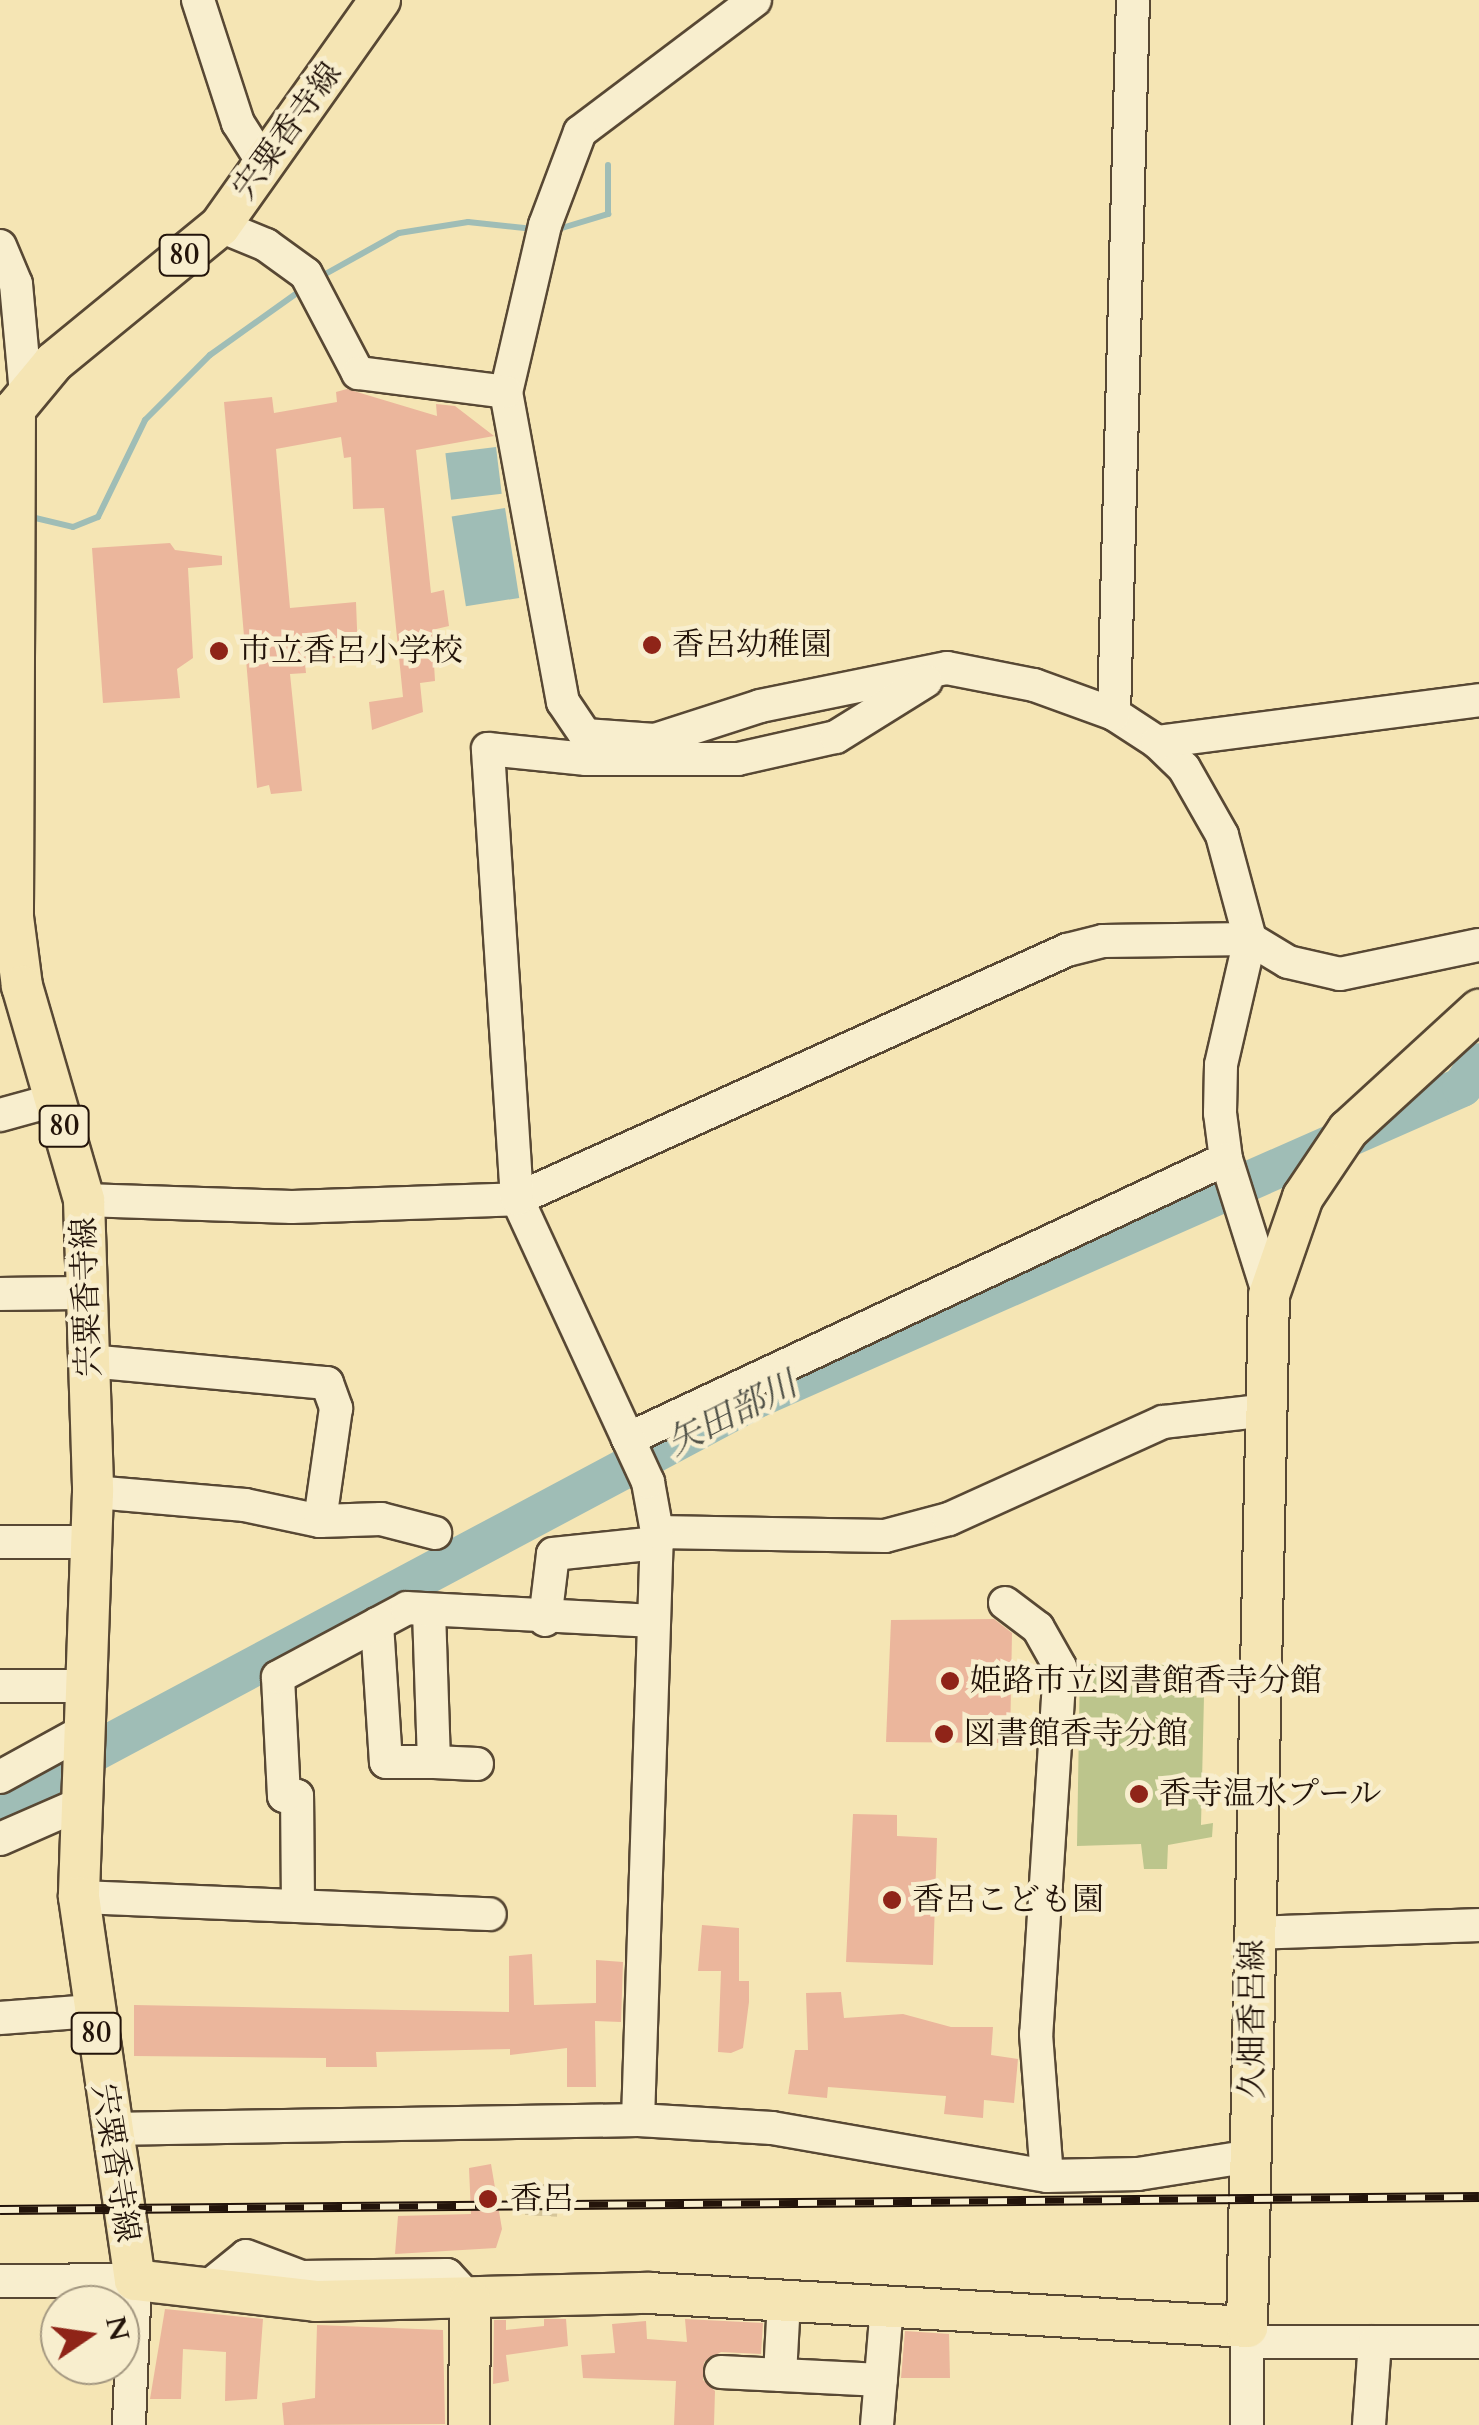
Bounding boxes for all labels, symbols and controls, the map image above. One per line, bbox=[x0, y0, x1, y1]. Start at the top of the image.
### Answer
street label: 宍粟香寺線 bbox=[225, 55, 351, 207]
road number: 80 bbox=[156, 230, 212, 280]
place label: 香呂幼稚園 bbox=[672, 626, 832, 664]
place label: 市立香呂小学校 bbox=[239, 632, 463, 670]
marker: 香呂幼稚園 bbox=[641, 634, 663, 656]
marker: 市立香呂小学校 bbox=[208, 640, 230, 662]
road number: 80 bbox=[36, 1101, 92, 1151]
street label: 宍粟香寺線 bbox=[65, 1216, 109, 1378]
water label: 矢田部川 bbox=[660, 1364, 804, 1464]
place label: 姫路市立図書館香寺分館 bbox=[970, 1662, 1322, 1700]
marker: 姫路市立図書館香寺分館 bbox=[939, 1670, 961, 1692]
place label: 図書館香寺分館 bbox=[964, 1715, 1188, 1753]
marker: 図書館香寺分館 bbox=[933, 1723, 955, 1745]
place label: 香寺温水プール bbox=[1159, 1775, 1382, 1813]
marker: 香寺温水プール bbox=[1128, 1783, 1150, 1805]
place label: 香呂こども園 bbox=[912, 1881, 1104, 1919]
marker: 香呂こども園 bbox=[881, 1889, 903, 1911]
street label: 久畑香呂線 bbox=[1234, 1939, 1272, 2099]
road number: 80 bbox=[68, 2008, 124, 2058]
street label: 宍粟香寺線 bbox=[84, 2081, 146, 2245]
place label: 香呂 bbox=[510, 2180, 574, 2218]
marker: 香呂 bbox=[475, 2186, 501, 2212]
north arrow bbox=[40, 2285, 140, 2385]
text: N bbox=[96, 2313, 139, 2345]

